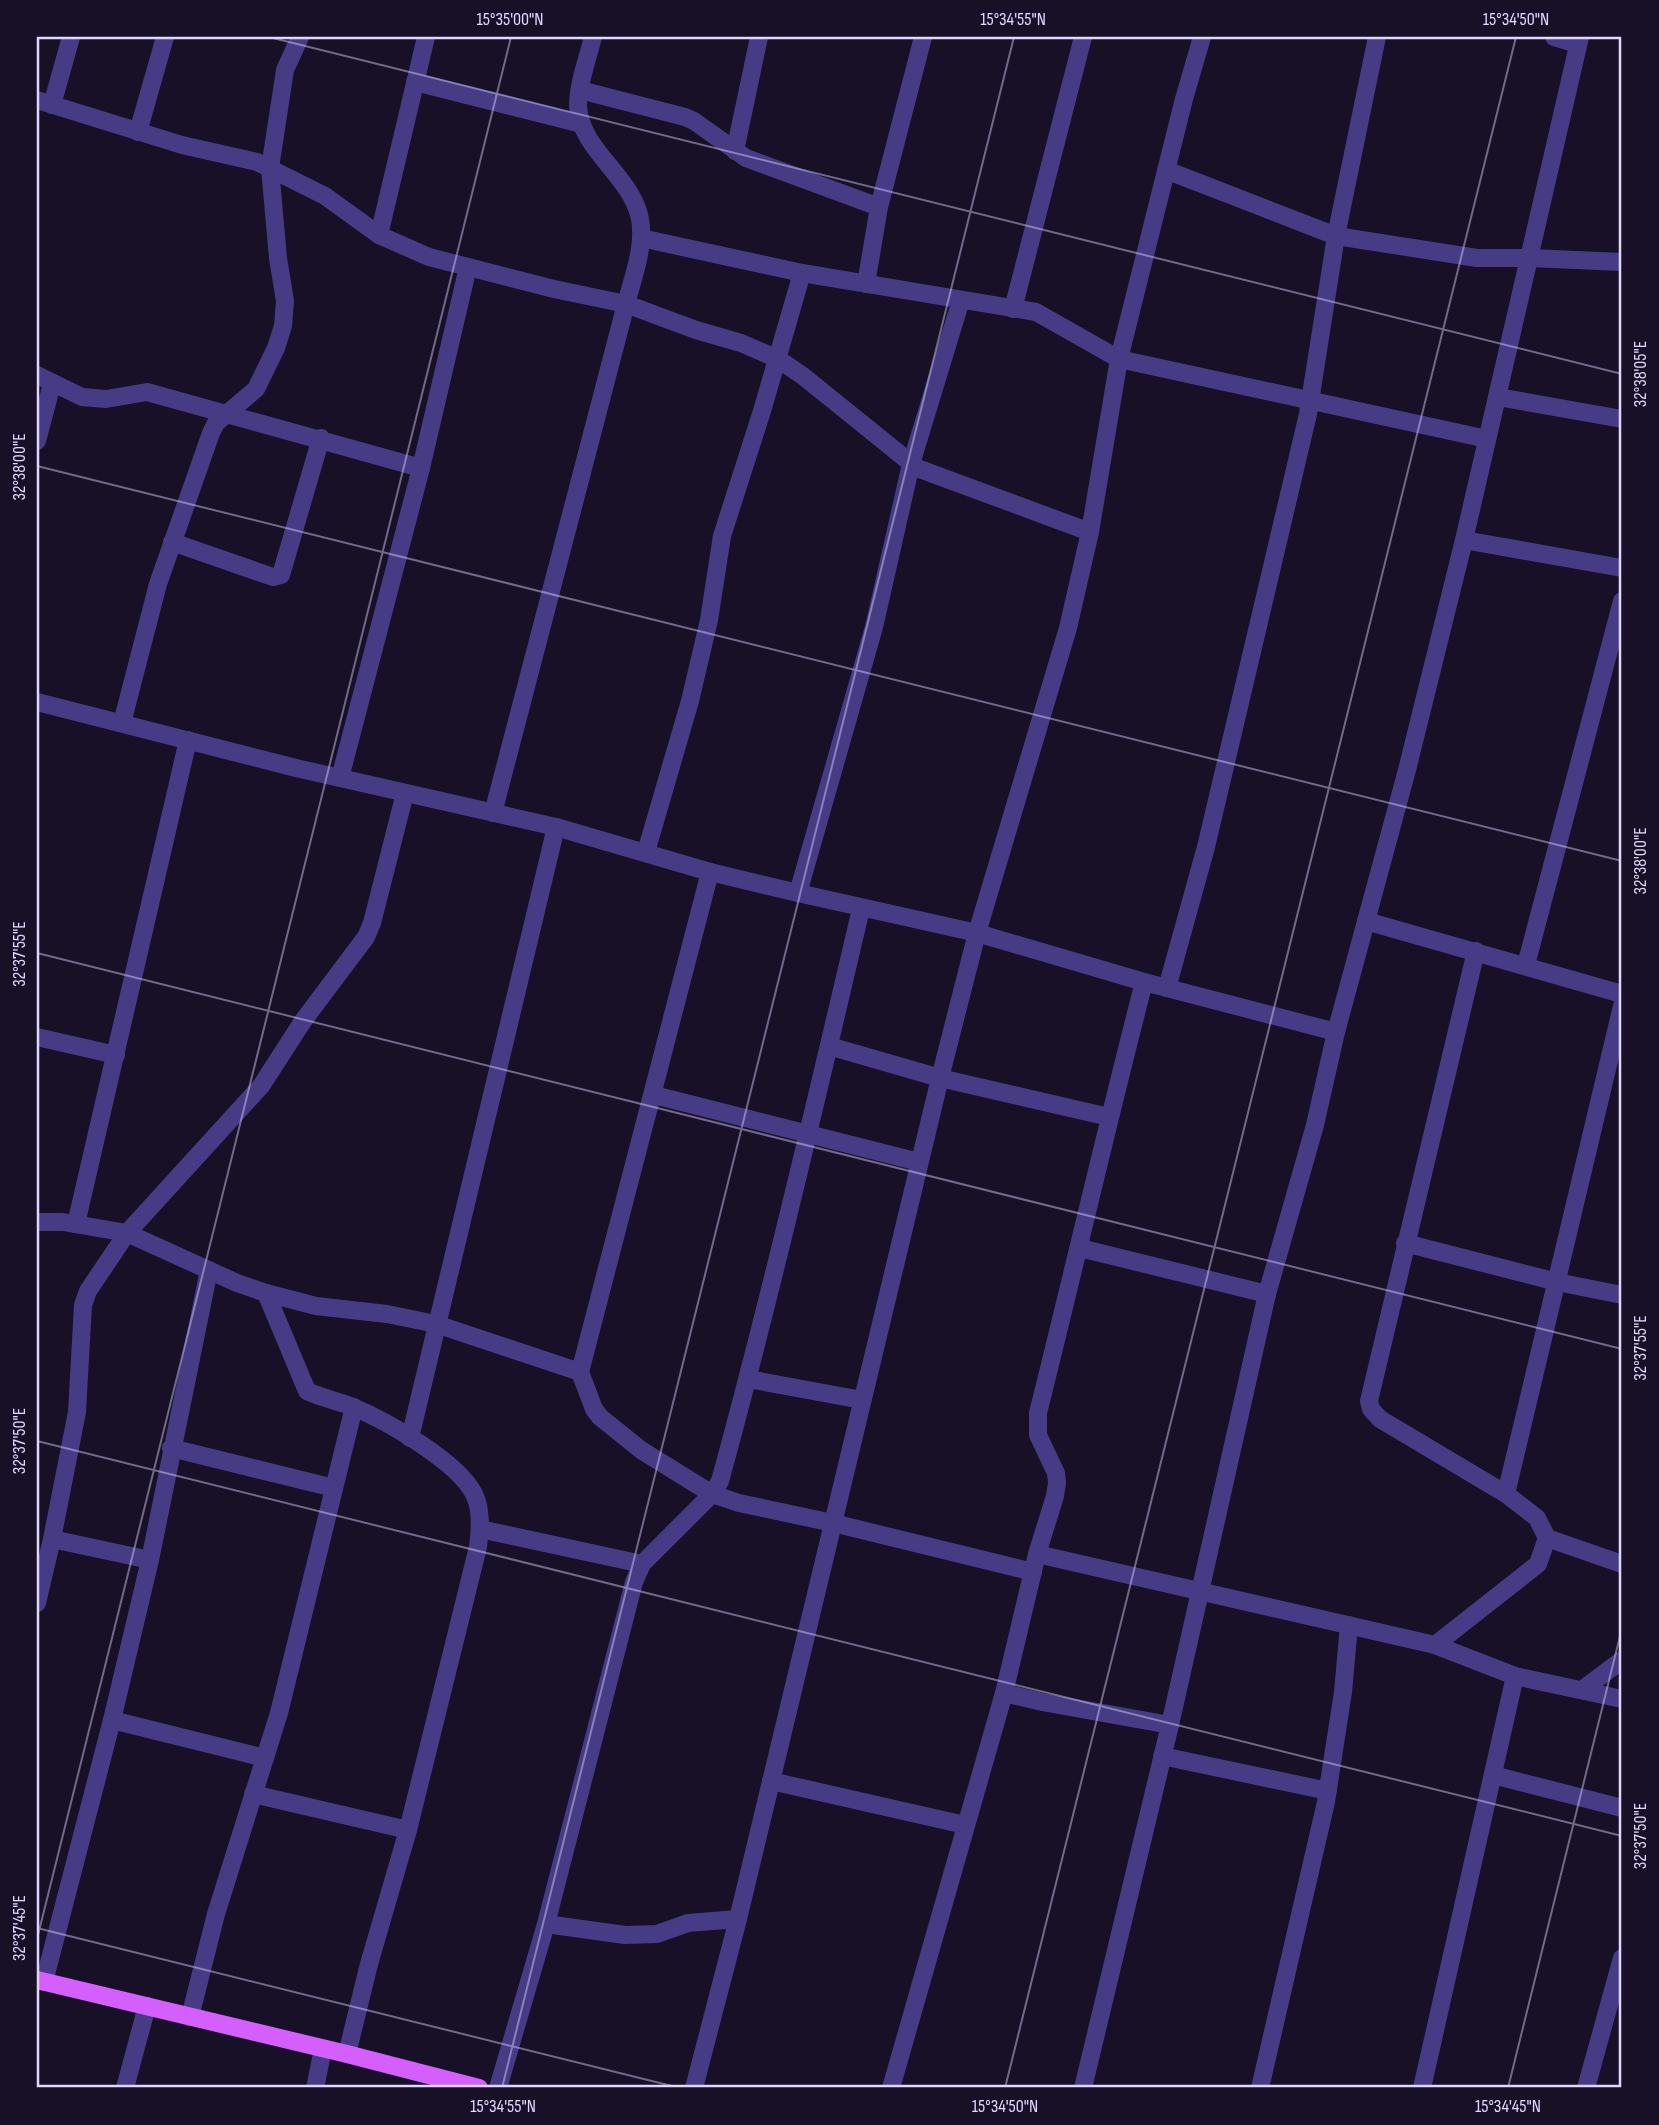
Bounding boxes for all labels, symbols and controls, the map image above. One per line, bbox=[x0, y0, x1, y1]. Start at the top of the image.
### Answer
text: 15°35'00"N bbox=[477, 9, 543, 30]
text: 15°34'55"N bbox=[980, 9, 1046, 30]
text: 15°34'50"N bbox=[1483, 9, 1549, 30]
text: 32°38'05"E bbox=[1630, 341, 1651, 407]
text: 32°38'00"E bbox=[9, 433, 30, 501]
text: 32°38'00"E bbox=[1630, 827, 1651, 895]
text: 32°37'55"E bbox=[9, 921, 30, 987]
text: 32°37'55"E bbox=[1630, 1315, 1651, 1381]
text: 32°37'50"E bbox=[9, 1408, 30, 1474]
text: 32°37'50"E bbox=[1630, 1803, 1651, 1869]
text: 32°37'45"E bbox=[9, 1895, 30, 1961]
text: 15°34'55"N bbox=[470, 2096, 536, 2117]
text: 15°34'50"N bbox=[972, 2096, 1038, 2117]
text: 15°34'45"N bbox=[1475, 2096, 1541, 2117]

